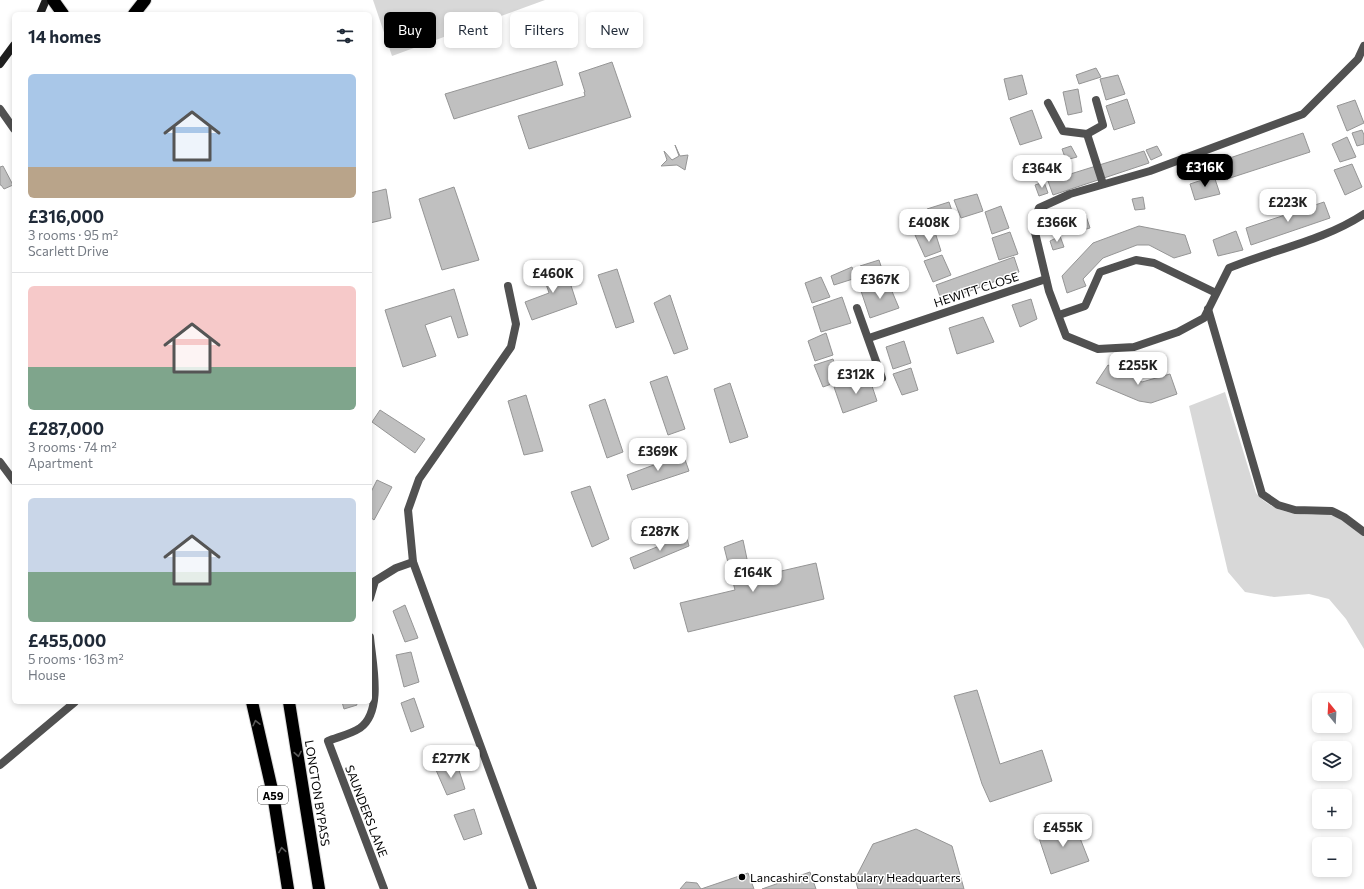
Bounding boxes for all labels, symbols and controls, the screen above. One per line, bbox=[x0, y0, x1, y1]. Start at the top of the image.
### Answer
chip: Buy bbox=[384, 12, 436, 48]
chip: Rent bbox=[444, 12, 502, 48]
chip: Filters bbox=[510, 12, 578, 48]
chip: New bbox=[586, 12, 643, 48]
icon: filters bbox=[334, 25, 356, 47]
text: 14 homes bbox=[28, 26, 101, 47]
icon: home bbox=[156, 100, 228, 172]
pin: £316K bbox=[1177, 154, 1233, 188]
pin: £364K bbox=[1014, 155, 1070, 189]
text: £316K bbox=[1186, 159, 1224, 175]
text: £364K bbox=[1022, 160, 1062, 176]
pin: £223K bbox=[1260, 189, 1316, 223]
text: £223K bbox=[1268, 194, 1308, 210]
text: £316,000 bbox=[28, 206, 104, 227]
pin: £408K bbox=[901, 209, 957, 243]
pin: £366K bbox=[1029, 209, 1085, 243]
text: £408K bbox=[908, 214, 950, 230]
text: £366K bbox=[1037, 214, 1077, 230]
text: 3 rooms · 95 m² bbox=[28, 227, 118, 243]
text: Scarlett Drive bbox=[28, 243, 109, 259]
pin: £460K bbox=[525, 260, 581, 294]
text: £460K bbox=[532, 265, 574, 281]
pin: £367K bbox=[852, 266, 908, 300]
street label: HEWITT CLOSE bbox=[932, 269, 1020, 309]
text: £367K bbox=[860, 271, 900, 287]
icon: home bbox=[156, 312, 228, 384]
pin: £255K bbox=[1110, 352, 1166, 386]
text: £255K bbox=[1118, 357, 1158, 373]
pin: £312K bbox=[828, 361, 884, 395]
text: £312K bbox=[837, 366, 875, 382]
text: £287,000 bbox=[28, 418, 104, 439]
pin: £369K bbox=[630, 438, 686, 472]
text: 3 rooms · 74 m² bbox=[28, 439, 117, 455]
text: £369K bbox=[638, 443, 678, 459]
text: Apartment bbox=[28, 455, 93, 471]
pin: £287K bbox=[632, 518, 688, 552]
text: £287K bbox=[640, 523, 680, 539]
icon: home bbox=[156, 524, 228, 596]
pin: £164K bbox=[725, 559, 781, 593]
text: £164K bbox=[734, 564, 772, 580]
text: £455,000 bbox=[28, 630, 106, 651]
text: 5 rooms · 163 m² bbox=[28, 651, 124, 667]
text: House bbox=[28, 667, 66, 683]
north arrow bbox=[1312, 693, 1352, 733]
map controls bbox=[1312, 693, 1352, 877]
one-way arrow bbox=[253, 720, 261, 726]
street label: LONGTON BYPASS bbox=[303, 739, 333, 847]
button: layers bbox=[1312, 741, 1352, 781]
pin: £277K bbox=[423, 745, 479, 779]
text: £277K bbox=[432, 750, 470, 766]
one-way arrow bbox=[293, 751, 302, 757]
street label: SAUNDERS LANE bbox=[343, 763, 391, 859]
road number: A59 bbox=[258, 786, 288, 804]
button: + bbox=[1312, 789, 1352, 829]
pin: £455K bbox=[1035, 814, 1091, 848]
text: £455K bbox=[1043, 819, 1083, 835]
button: − bbox=[1312, 837, 1352, 877]
one-way arrow bbox=[278, 847, 286, 854]
place label: Lancashire Constabulary Headquarters bbox=[750, 870, 961, 884]
marker: Lancashire Constabulary Headquarters bbox=[737, 872, 747, 882]

